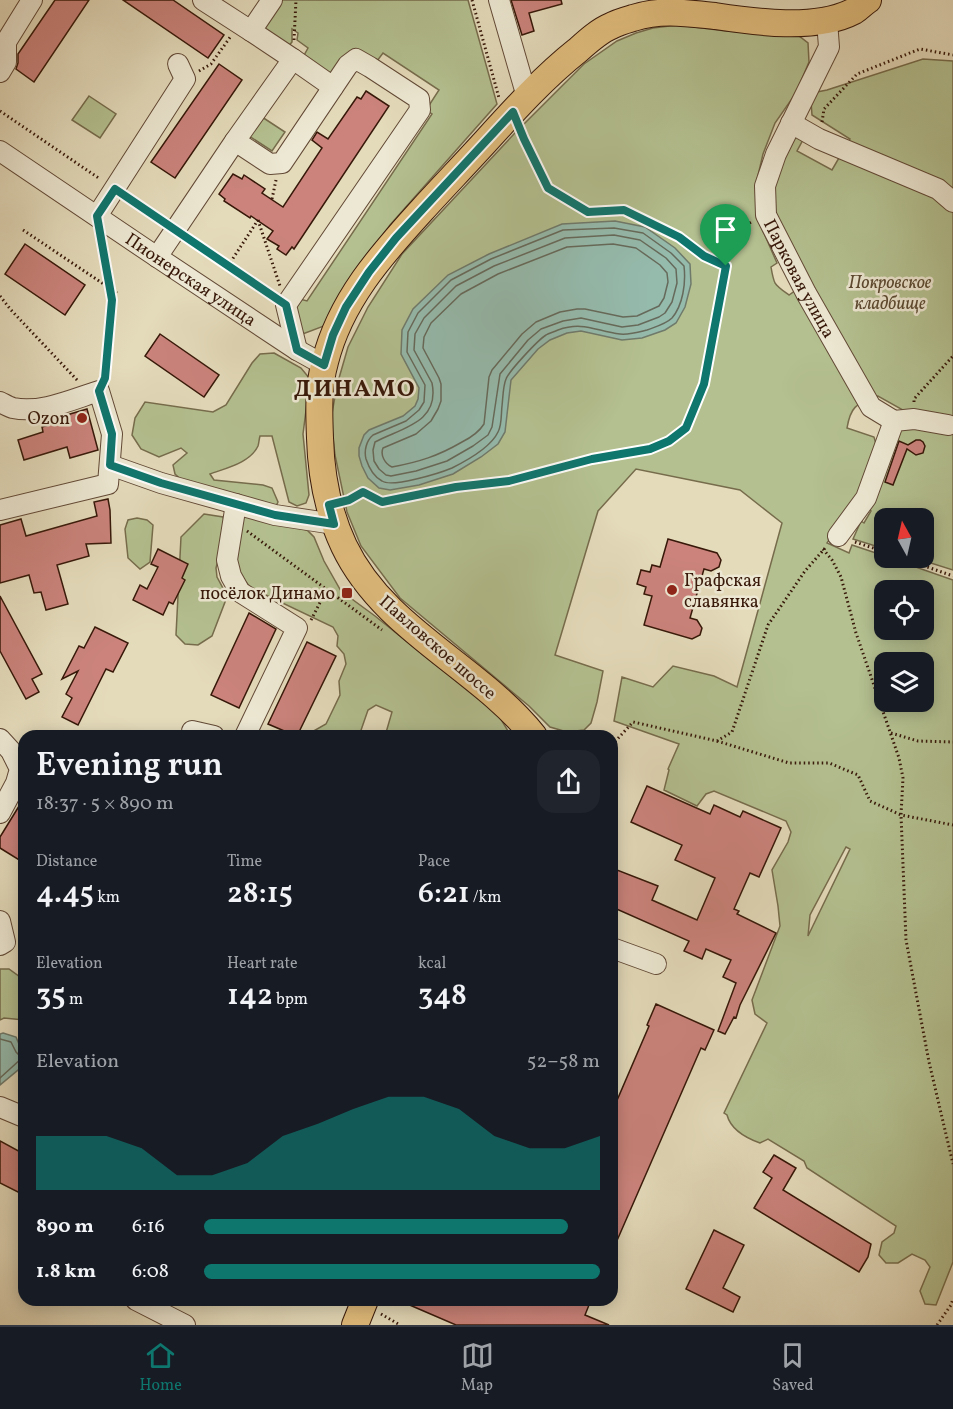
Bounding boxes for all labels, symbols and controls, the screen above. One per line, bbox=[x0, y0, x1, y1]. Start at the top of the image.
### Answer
pin bbox=[700, 204, 751, 266]
icon: arrive bbox=[709, 213, 742, 246]
street label: Парковая улица bbox=[756, 215, 840, 343]
street label: Пионерская улица bbox=[119, 228, 261, 333]
park label: Покровское кладбище bbox=[849, 271, 932, 317]
district label: ДИНАМО bbox=[294, 373, 416, 407]
place label: Ozon bbox=[28, 407, 70, 432]
marker: Ozon bbox=[75, 411, 89, 425]
north arrow bbox=[874, 508, 934, 568]
map controls bbox=[874, 508, 934, 712]
place label: Графская славянка bbox=[684, 569, 761, 615]
button: locate bbox=[874, 580, 934, 640]
place label: посёлок Динамо bbox=[200, 582, 335, 607]
marker: Графская славянка bbox=[665, 583, 679, 597]
marker: посёлок Динамо bbox=[340, 586, 354, 600]
street label: Павловское шоссе bbox=[373, 590, 501, 706]
button: layers bbox=[874, 652, 934, 712]
text: Evening run bbox=[36, 744, 223, 790]
button: share bbox=[537, 750, 600, 813]
text: 18:37 · 5 × 890 m bbox=[36, 790, 174, 818]
text: Distance bbox=[36, 851, 97, 873]
text: Time bbox=[227, 851, 262, 873]
text: Pace bbox=[418, 851, 450, 873]
text: 4.45 bbox=[36, 873, 94, 915]
text: 28:15 bbox=[227, 873, 293, 915]
text: 6:21 bbox=[418, 873, 470, 915]
text: km bbox=[94, 887, 120, 909]
text: /km bbox=[470, 887, 502, 909]
text: Elevation bbox=[36, 953, 103, 975]
text: Heart rate bbox=[227, 953, 298, 975]
text: kcal bbox=[418, 953, 446, 975]
text: 35 bbox=[36, 975, 66, 1017]
text: 142 bbox=[227, 975, 273, 1017]
text: 348 bbox=[418, 975, 467, 1017]
text: m bbox=[66, 989, 83, 1011]
text: bpm bbox=[273, 989, 308, 1011]
text: Elevation bbox=[36, 1048, 119, 1076]
text: 52–58 m bbox=[527, 1048, 600, 1076]
text: 890 m bbox=[36, 1213, 94, 1241]
text: 6:16 bbox=[132, 1213, 165, 1241]
text: 1.8 km bbox=[36, 1258, 96, 1286]
text: 6:08 bbox=[132, 1258, 169, 1286]
tab: Home bbox=[139, 1339, 182, 1397]
tab: Map bbox=[461, 1339, 494, 1397]
tab: Saved bbox=[772, 1339, 814, 1397]

